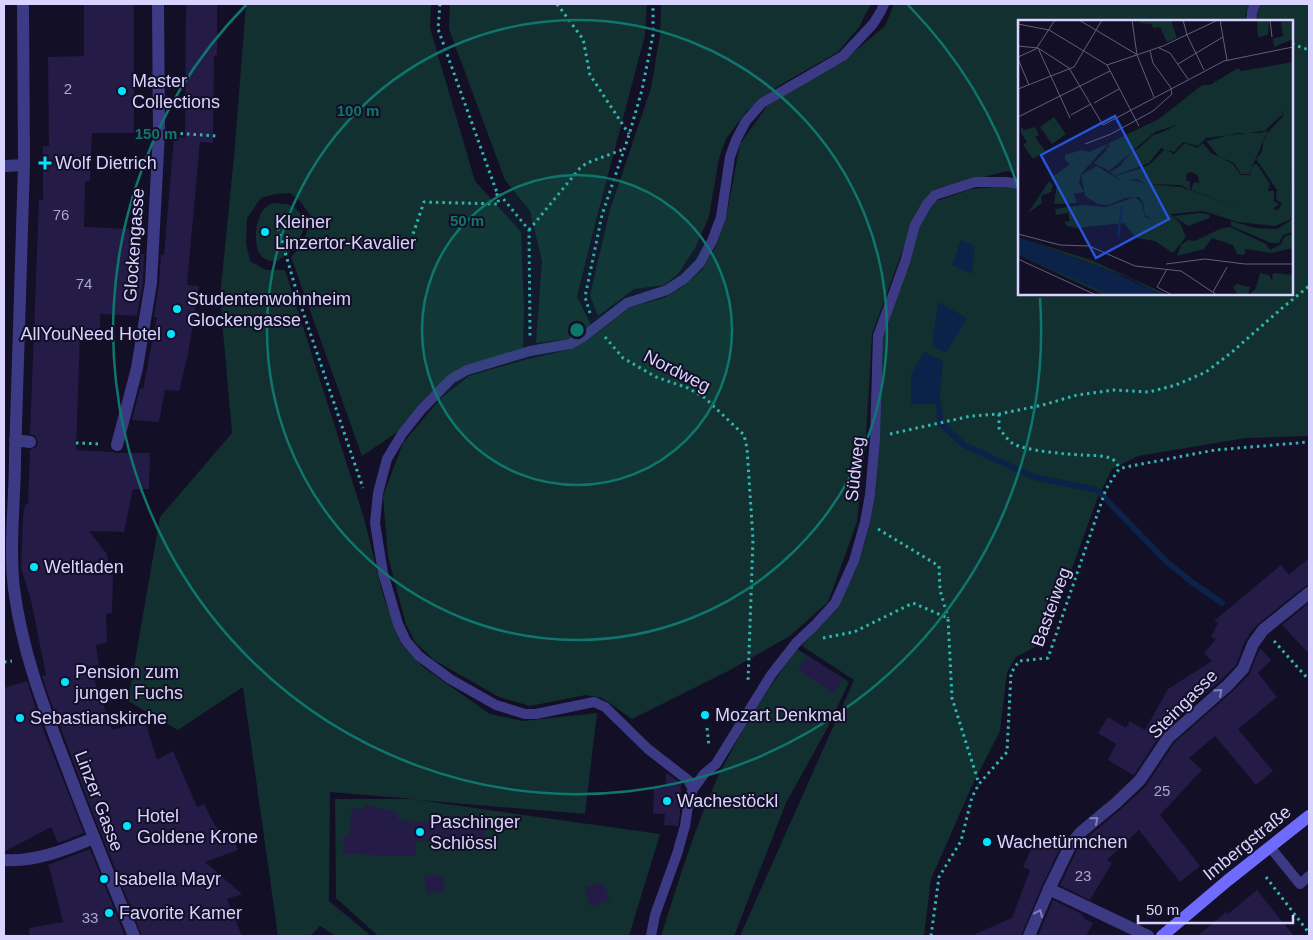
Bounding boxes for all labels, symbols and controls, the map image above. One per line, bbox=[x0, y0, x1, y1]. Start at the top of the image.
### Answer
inset map bbox=[1018, 20, 1293, 295]
place label: Master Collections bbox=[132, 71, 220, 112]
house number: 2 bbox=[64, 80, 72, 97]
marker: Master Collections bbox=[116, 85, 128, 97]
text: 100 m bbox=[337, 102, 379, 119]
text: 150 m bbox=[135, 125, 177, 142]
place label: Wolf Dietrich bbox=[55, 153, 157, 173]
marker: Wolf Dietrich bbox=[39, 157, 51, 169]
street label: Glockengasse bbox=[120, 187, 148, 303]
house number: 76 bbox=[53, 206, 69, 223]
place label: Kleiner Linzertor-Kavalier bbox=[275, 212, 416, 253]
text: 50 m bbox=[450, 212, 484, 229]
marker: Kleiner Linzertor-Kavalier bbox=[259, 226, 271, 238]
house number: 74 bbox=[76, 275, 92, 292]
place label: Studentenwohnheim Glockengasse bbox=[187, 289, 351, 330]
marker: Studentenwohnheim Glockengasse bbox=[171, 303, 183, 315]
centre of rings bbox=[568, 321, 586, 339]
place label: AllYouNeed Hotel bbox=[21, 324, 161, 344]
marker: AllYouNeed Hotel bbox=[165, 328, 177, 340]
street label: Nordweg bbox=[640, 346, 714, 396]
street label: Südweg bbox=[842, 436, 868, 502]
place label: Weltladen bbox=[44, 557, 124, 577]
marker: Weltladen bbox=[28, 561, 40, 573]
street label: Basteiweg bbox=[1027, 565, 1075, 649]
place label: Pension zum jungen Fuchs bbox=[74, 662, 183, 703]
street label: Steingasse bbox=[1144, 665, 1222, 743]
marker: Pension zum jungen Fuchs bbox=[59, 676, 71, 688]
one-way arrow bbox=[1214, 689, 1223, 698]
place label: Mozart Denkmal bbox=[715, 705, 846, 725]
place label: Sebastianskirche bbox=[30, 708, 167, 728]
marker: Mozart Denkmal bbox=[699, 709, 711, 721]
marker: Sebastianskirche bbox=[14, 712, 26, 724]
street label: Linzer Gasse bbox=[71, 748, 127, 854]
house number: 25 bbox=[1154, 782, 1170, 799]
place label: Wachestöckl bbox=[677, 791, 778, 811]
marker: Wachestöckl bbox=[661, 795, 673, 807]
street label: Imbergstraße bbox=[1199, 802, 1295, 884]
place label: Hotel Goldene Krone bbox=[137, 806, 258, 847]
place label: Paschinger Schlössl bbox=[430, 812, 520, 853]
one-way arrow bbox=[1089, 817, 1098, 826]
marker: Hotel Goldene Krone bbox=[121, 820, 133, 832]
marker: Paschinger Schlössl bbox=[414, 826, 426, 838]
place label: Wachetürmchen bbox=[997, 832, 1127, 852]
marker: Wachetürmchen bbox=[981, 836, 993, 848]
house number: 23 bbox=[1075, 867, 1091, 884]
place label: Isabella Mayr bbox=[114, 869, 221, 889]
marker: Isabella Mayr bbox=[98, 873, 110, 885]
scale bar bbox=[1138, 892, 1293, 924]
text: 50 m bbox=[1146, 901, 1179, 918]
place label: Favorite Kamer bbox=[119, 903, 242, 923]
marker: Favorite Kamer bbox=[103, 907, 115, 919]
house number: 33 bbox=[82, 909, 98, 926]
one-way arrow bbox=[1032, 909, 1043, 918]

